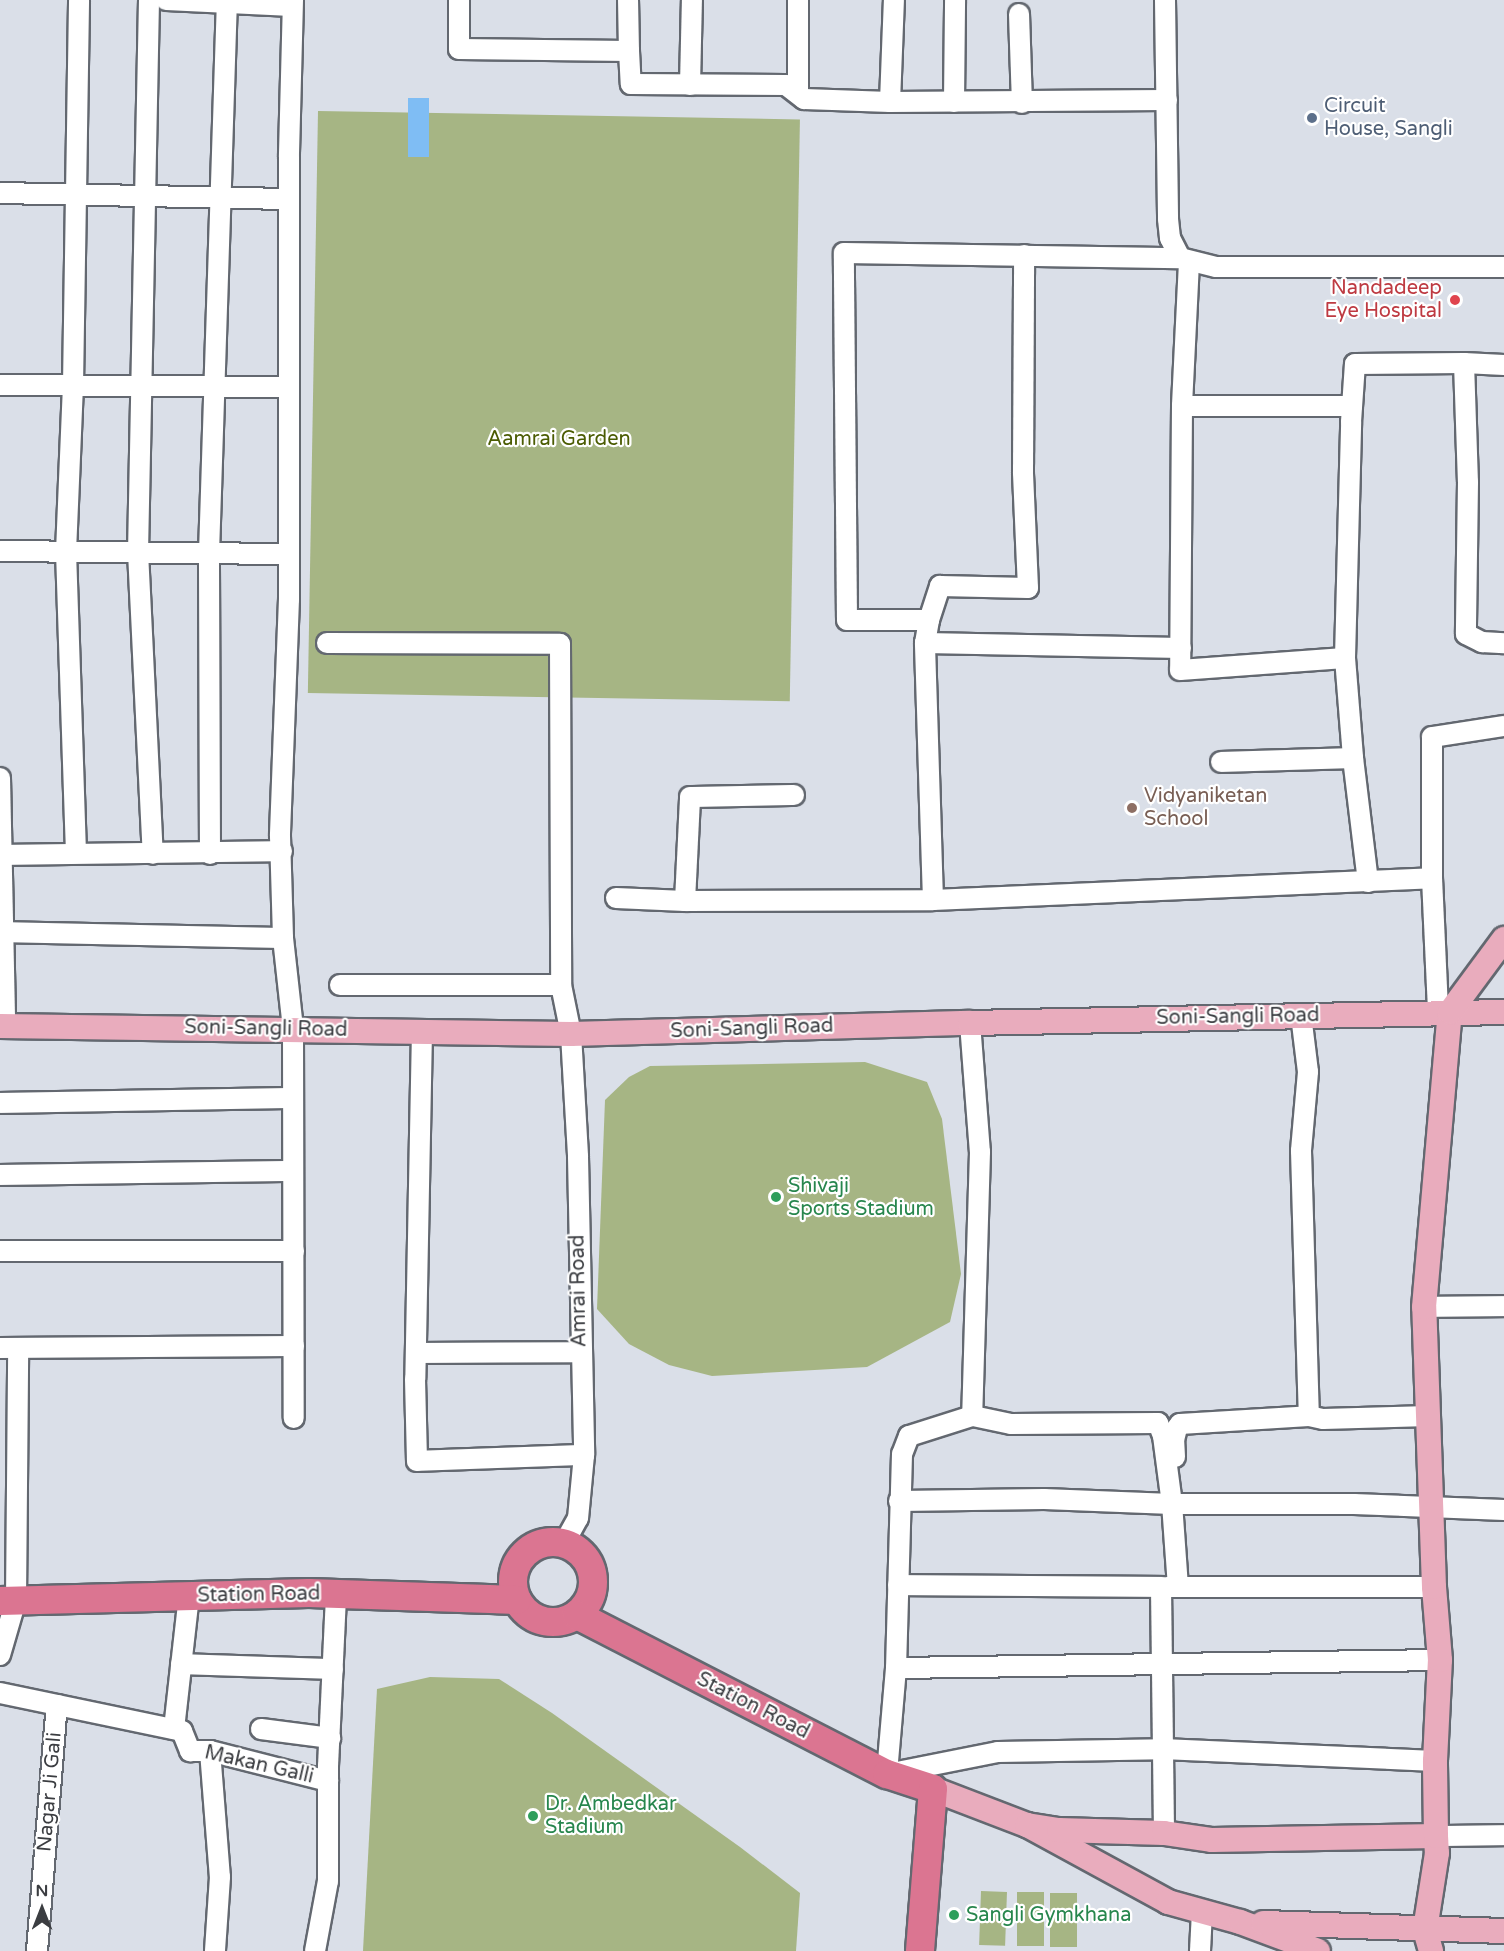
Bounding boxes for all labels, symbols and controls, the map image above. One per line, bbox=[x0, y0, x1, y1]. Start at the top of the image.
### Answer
place label: Circuit House, Sangli bbox=[1324, 94, 1453, 141]
marker: Circuit House, Sangli bbox=[1305, 111, 1319, 125]
place label: Nandadeep Eye Hospital bbox=[1324, 276, 1442, 323]
marker: Nandadeep Eye Hospital bbox=[1446, 291, 1464, 309]
park label: Aamrai Garden bbox=[487, 427, 631, 451]
place label: Vidyaniketan School bbox=[1144, 784, 1267, 831]
marker: Vidyaniketan School bbox=[1125, 801, 1139, 815]
street label: Soni-Sangli Road bbox=[1156, 1004, 1320, 1030]
street label: Soni-Sangli Road bbox=[670, 1014, 834, 1044]
street label: Soni-Sangli Road bbox=[184, 1016, 348, 1042]
place label: Shivaji Sports Stadium bbox=[788, 1174, 934, 1221]
marker: Shivaji Sports Stadium bbox=[769, 1190, 783, 1204]
street label: Amrai Road bbox=[566, 1235, 592, 1347]
street label: Station Road bbox=[197, 1582, 321, 1608]
street label: Station Road bbox=[693, 1667, 813, 1745]
street label: Nagar Ji Gali bbox=[33, 1731, 67, 1853]
street label: Makan Galli bbox=[202, 1741, 316, 1789]
place label: Dr. Ambedkar Stadium bbox=[545, 1792, 677, 1839]
marker: Dr. Ambedkar Stadium bbox=[526, 1809, 540, 1823]
north arrow bbox=[12, 1879, 72, 1939]
text: N bbox=[36, 1881, 48, 1901]
place label: Sangli Gymkhana bbox=[966, 1903, 1131, 1927]
marker: Sangli Gymkhana bbox=[947, 1908, 961, 1922]

